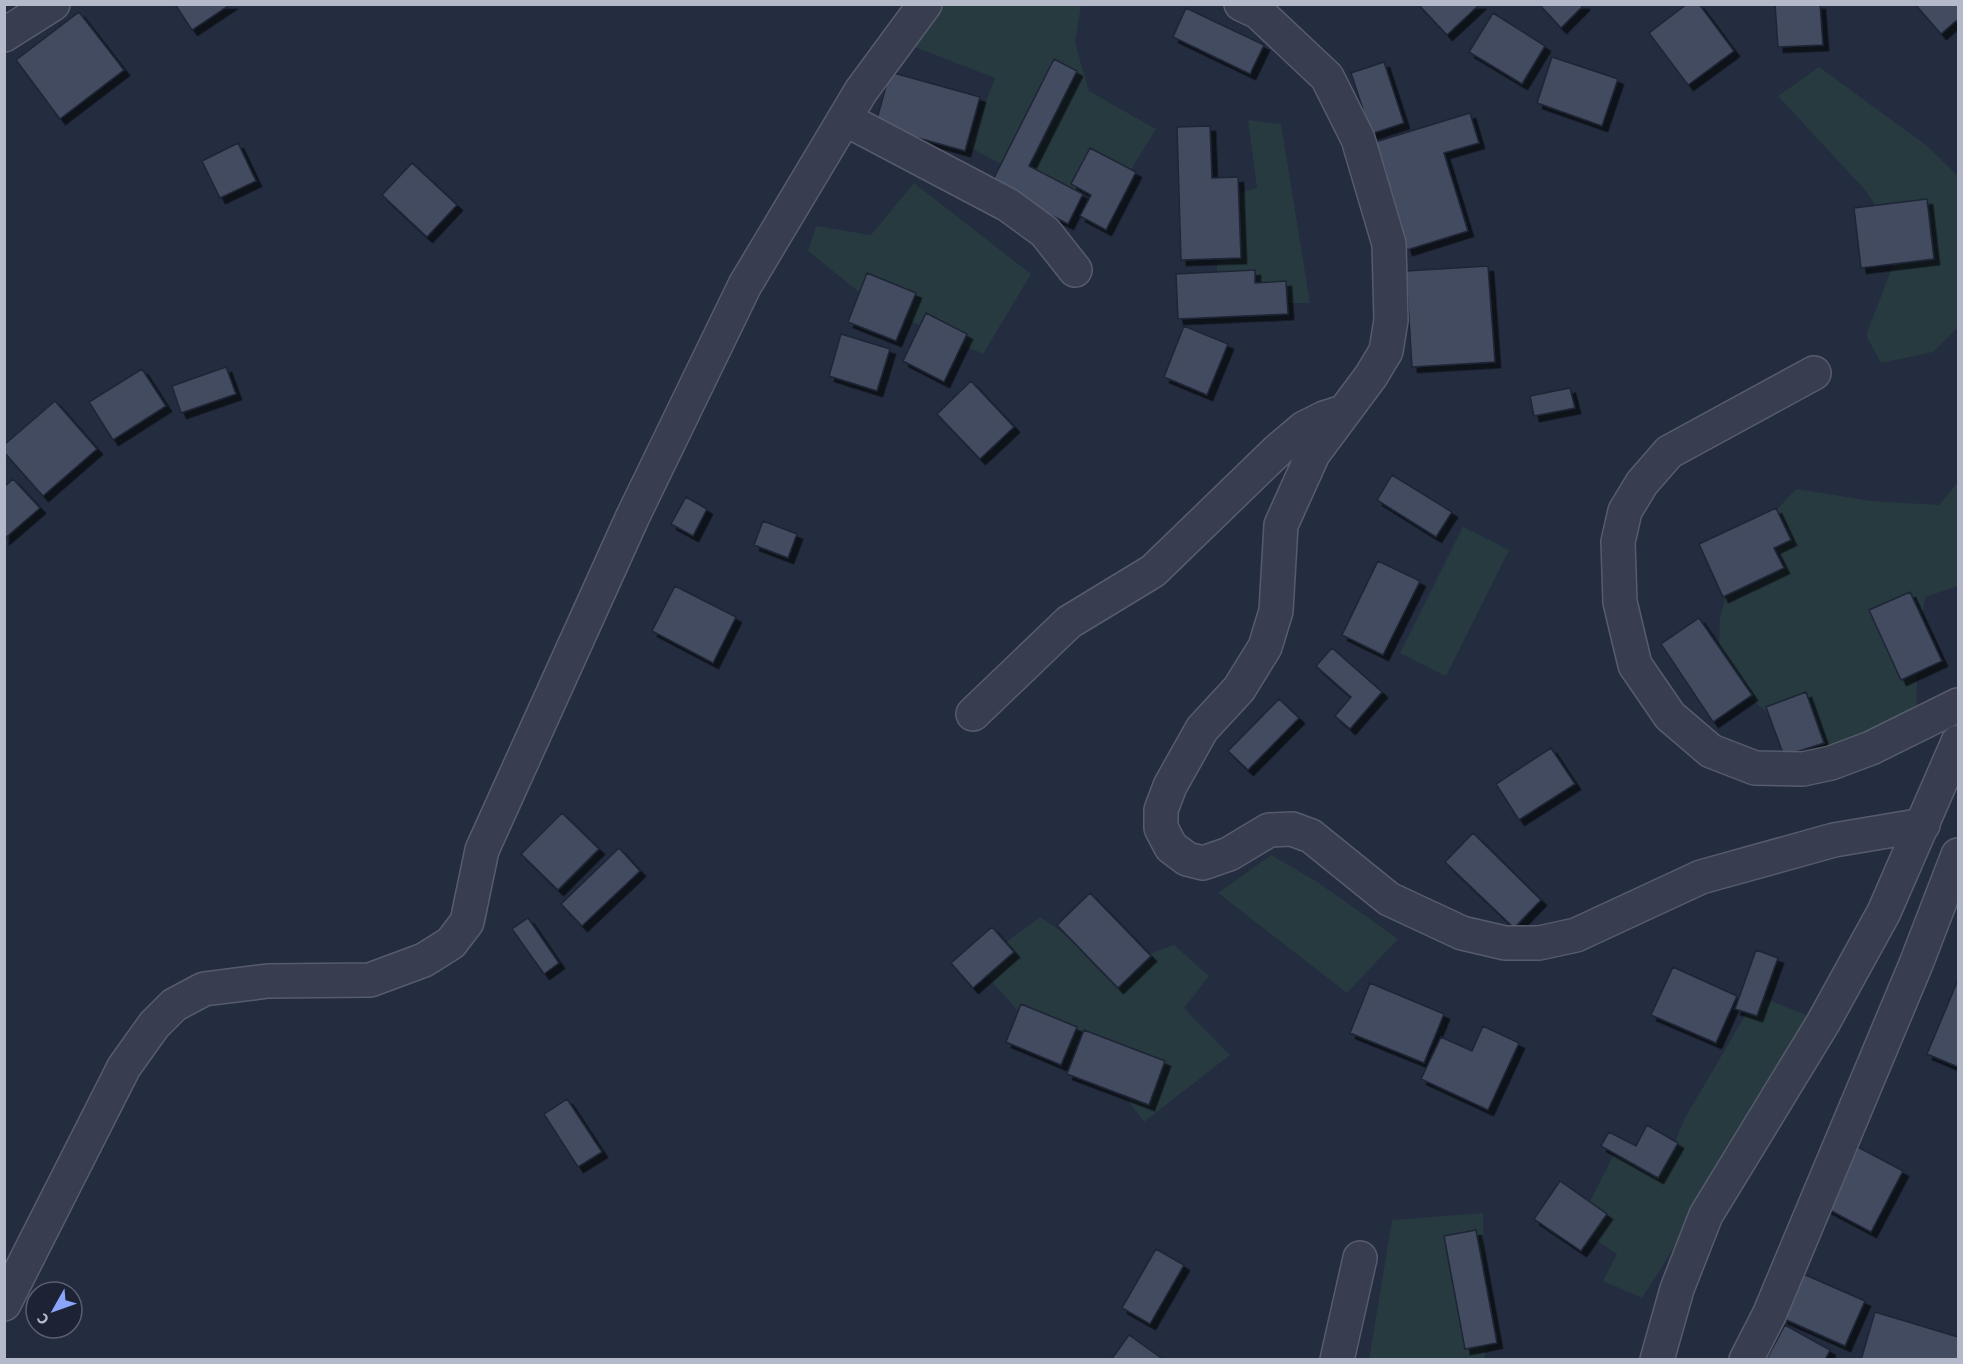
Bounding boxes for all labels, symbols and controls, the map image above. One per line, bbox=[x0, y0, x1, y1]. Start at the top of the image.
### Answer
north arrow bbox=[24, 1280, 84, 1340]
text: С bbox=[32, 1308, 55, 1330]

